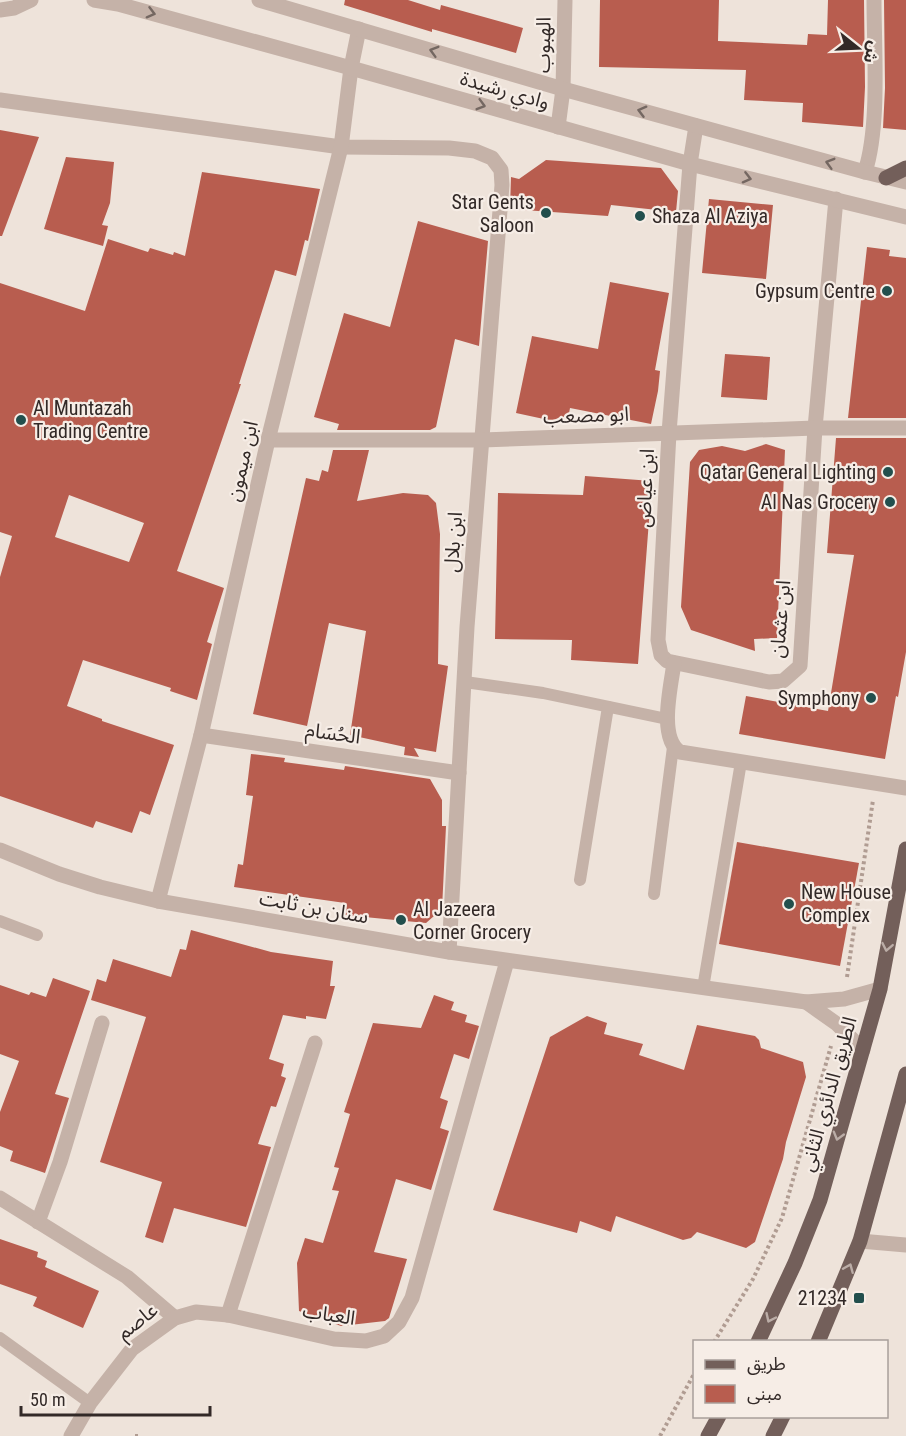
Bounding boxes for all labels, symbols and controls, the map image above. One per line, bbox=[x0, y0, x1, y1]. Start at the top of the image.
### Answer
one-way arrow bbox=[145, 6, 156, 18]
street label: الهبوب bbox=[531, 17, 555, 73]
north arrow bbox=[828, 18, 888, 78]
text: ش bbox=[859, 39, 884, 66]
one-way arrow bbox=[429, 46, 440, 58]
street label: وادي رشيدة bbox=[457, 66, 552, 118]
one-way arrow bbox=[475, 98, 485, 110]
one-way arrow bbox=[637, 106, 648, 118]
one-way arrow bbox=[825, 158, 836, 170]
one-way arrow bbox=[742, 170, 752, 183]
place label: Star Gents Saloon bbox=[452, 190, 534, 237]
place label: Shaza Al Aziya bbox=[652, 204, 768, 228]
marker: Star Gents Saloon bbox=[539, 206, 553, 220]
marker: Shaza Al Aziya bbox=[633, 209, 647, 223]
place label: Gypsum Centre bbox=[755, 279, 875, 303]
marker: Gypsum Centre bbox=[880, 284, 894, 298]
place label: Al Muntazah Trading Centre bbox=[33, 396, 148, 443]
street label: ابو مصعب bbox=[543, 402, 629, 428]
marker: Al Muntazah Trading Centre bbox=[14, 413, 28, 427]
street label: ابن ميمون bbox=[221, 418, 263, 504]
street label: ابن عياض bbox=[631, 448, 659, 528]
place label: Qatar General Lighting bbox=[700, 460, 876, 484]
marker: Qatar General Lighting bbox=[881, 465, 895, 479]
place label: Al Nas Grocery bbox=[761, 490, 878, 514]
marker: Al Nas Grocery bbox=[883, 495, 897, 509]
street label: ابن بلال bbox=[439, 511, 467, 573]
street label: ابن عثمان bbox=[765, 579, 795, 659]
place label: Symphony bbox=[778, 686, 859, 710]
marker: Symphony bbox=[864, 691, 878, 705]
street label: الحُسَام bbox=[304, 717, 362, 752]
place label: New House Complex bbox=[801, 880, 891, 927]
street label: سنان بن ثابت bbox=[258, 886, 370, 928]
place label: Al Jazeera Corner Grocery bbox=[413, 897, 531, 944]
marker: New House Complex bbox=[782, 897, 796, 911]
marker: Al Jazeera Corner Grocery bbox=[394, 913, 408, 927]
one-way arrow bbox=[881, 942, 894, 952]
street label: الطريق الدائري الثاني bbox=[794, 1014, 865, 1175]
one-way arrow bbox=[833, 1130, 845, 1141]
one-way arrow bbox=[842, 1264, 854, 1275]
place label: 21234 bbox=[798, 1286, 847, 1310]
marker: 21234 bbox=[852, 1291, 866, 1305]
street label: عاصم bbox=[112, 1298, 164, 1347]
street label: العباب bbox=[301, 1298, 357, 1330]
one-way arrow bbox=[765, 1312, 777, 1323]
legend bbox=[693, 1340, 888, 1418]
text: طريق bbox=[747, 1353, 786, 1375]
scale bar bbox=[21, 1379, 210, 1417]
text: مبنى bbox=[747, 1383, 782, 1405]
text: 50 m bbox=[30, 1389, 65, 1410]

